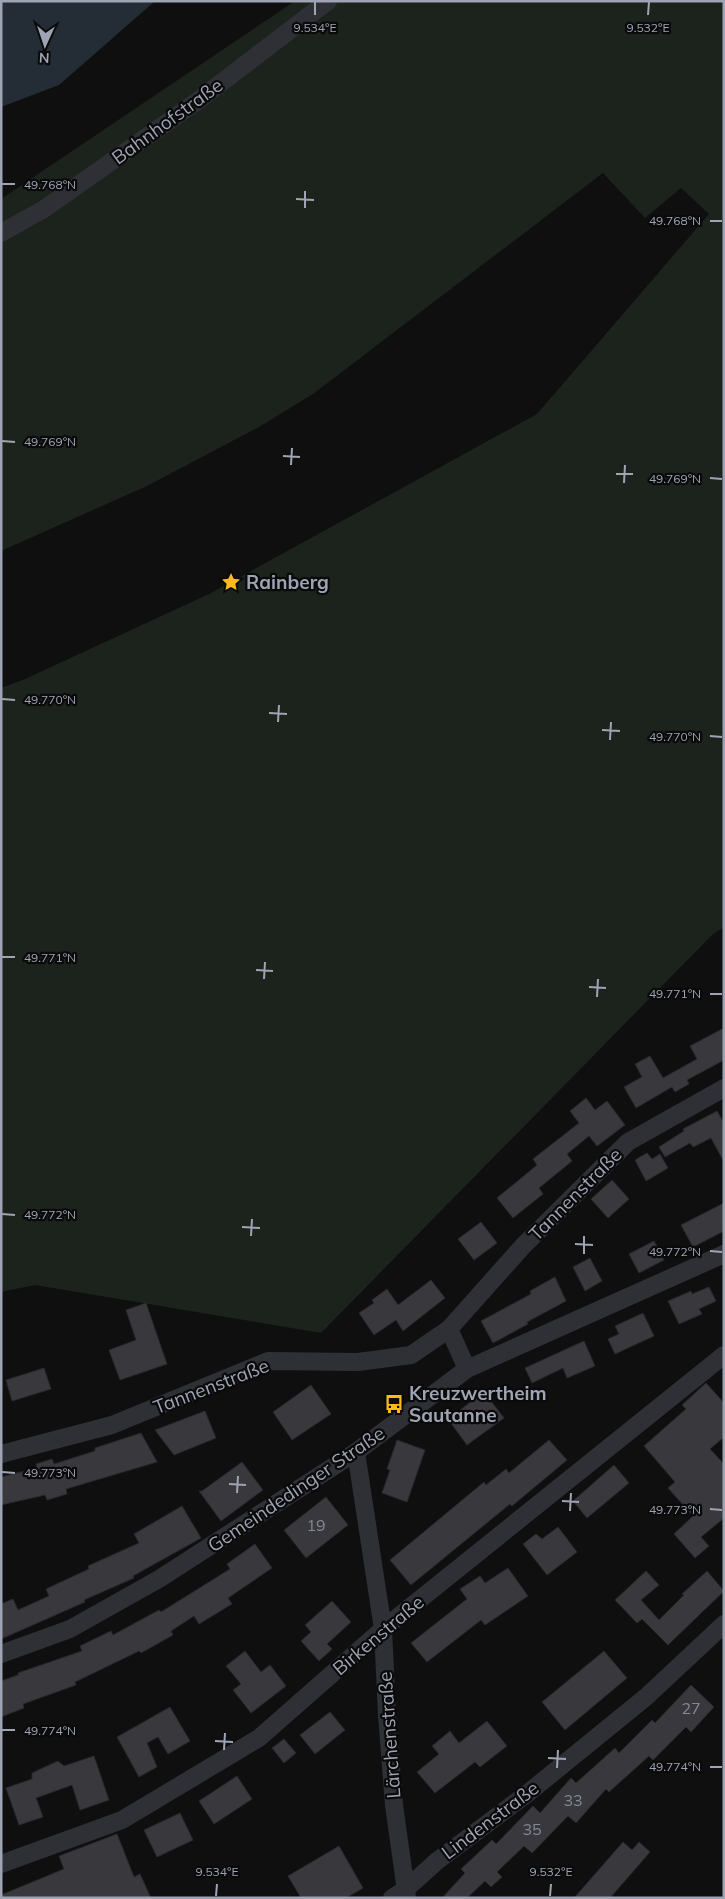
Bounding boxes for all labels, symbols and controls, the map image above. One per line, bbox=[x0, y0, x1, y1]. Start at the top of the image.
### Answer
north arrow bbox=[20, 20, 70, 70]
text: 9.534°E bbox=[293, 20, 337, 35]
text: 9.532°E bbox=[626, 20, 670, 35]
text: N bbox=[39, 49, 50, 67]
street label: Bahnhofstraße bbox=[107, 73, 227, 169]
text: 49.768°N bbox=[24, 177, 76, 192]
text: 49.768°N bbox=[649, 213, 701, 228]
text: 49.769°N bbox=[24, 434, 76, 449]
text: 49.769°N bbox=[649, 471, 701, 486]
place label: Rainberg bbox=[246, 570, 329, 594]
place icon: Rainberg bbox=[220, 571, 242, 593]
text: 49.770°N bbox=[24, 692, 76, 707]
text: 49.770°N bbox=[649, 729, 701, 744]
text: 49.771°N bbox=[24, 950, 76, 965]
text: 49.771°N bbox=[649, 986, 701, 1001]
street label: Tannenstraße bbox=[523, 1142, 627, 1246]
text: 49.772°N bbox=[24, 1207, 76, 1222]
text: 49.772°N bbox=[649, 1244, 701, 1259]
street label: Tannenstraße bbox=[150, 1353, 272, 1419]
place label: Kreuzwertheim Sautanne bbox=[409, 1381, 547, 1427]
bus stop icon: Kreuzwertheim Sautanne bbox=[383, 1393, 405, 1415]
street label: Gemeindedinger Straße bbox=[203, 1421, 389, 1557]
text: 49.773°N bbox=[24, 1465, 76, 1480]
text: 49.773°N bbox=[649, 1502, 701, 1517]
house number: 19 bbox=[306, 1515, 326, 1535]
street label: Birkenstraße bbox=[327, 1590, 429, 1680]
street label: Lärchenstraße bbox=[373, 1671, 405, 1799]
house number: 27 bbox=[681, 1698, 701, 1718]
text: 49.774°N bbox=[24, 1723, 76, 1738]
text: 49.774°N bbox=[649, 1759, 701, 1774]
street label: Lindenstraße bbox=[437, 1776, 543, 1864]
house number: 33 bbox=[563, 1790, 583, 1810]
house number: 35 bbox=[522, 1819, 542, 1839]
text: 9.534°E bbox=[195, 1864, 239, 1879]
text: 9.532°E bbox=[529, 1864, 573, 1879]

